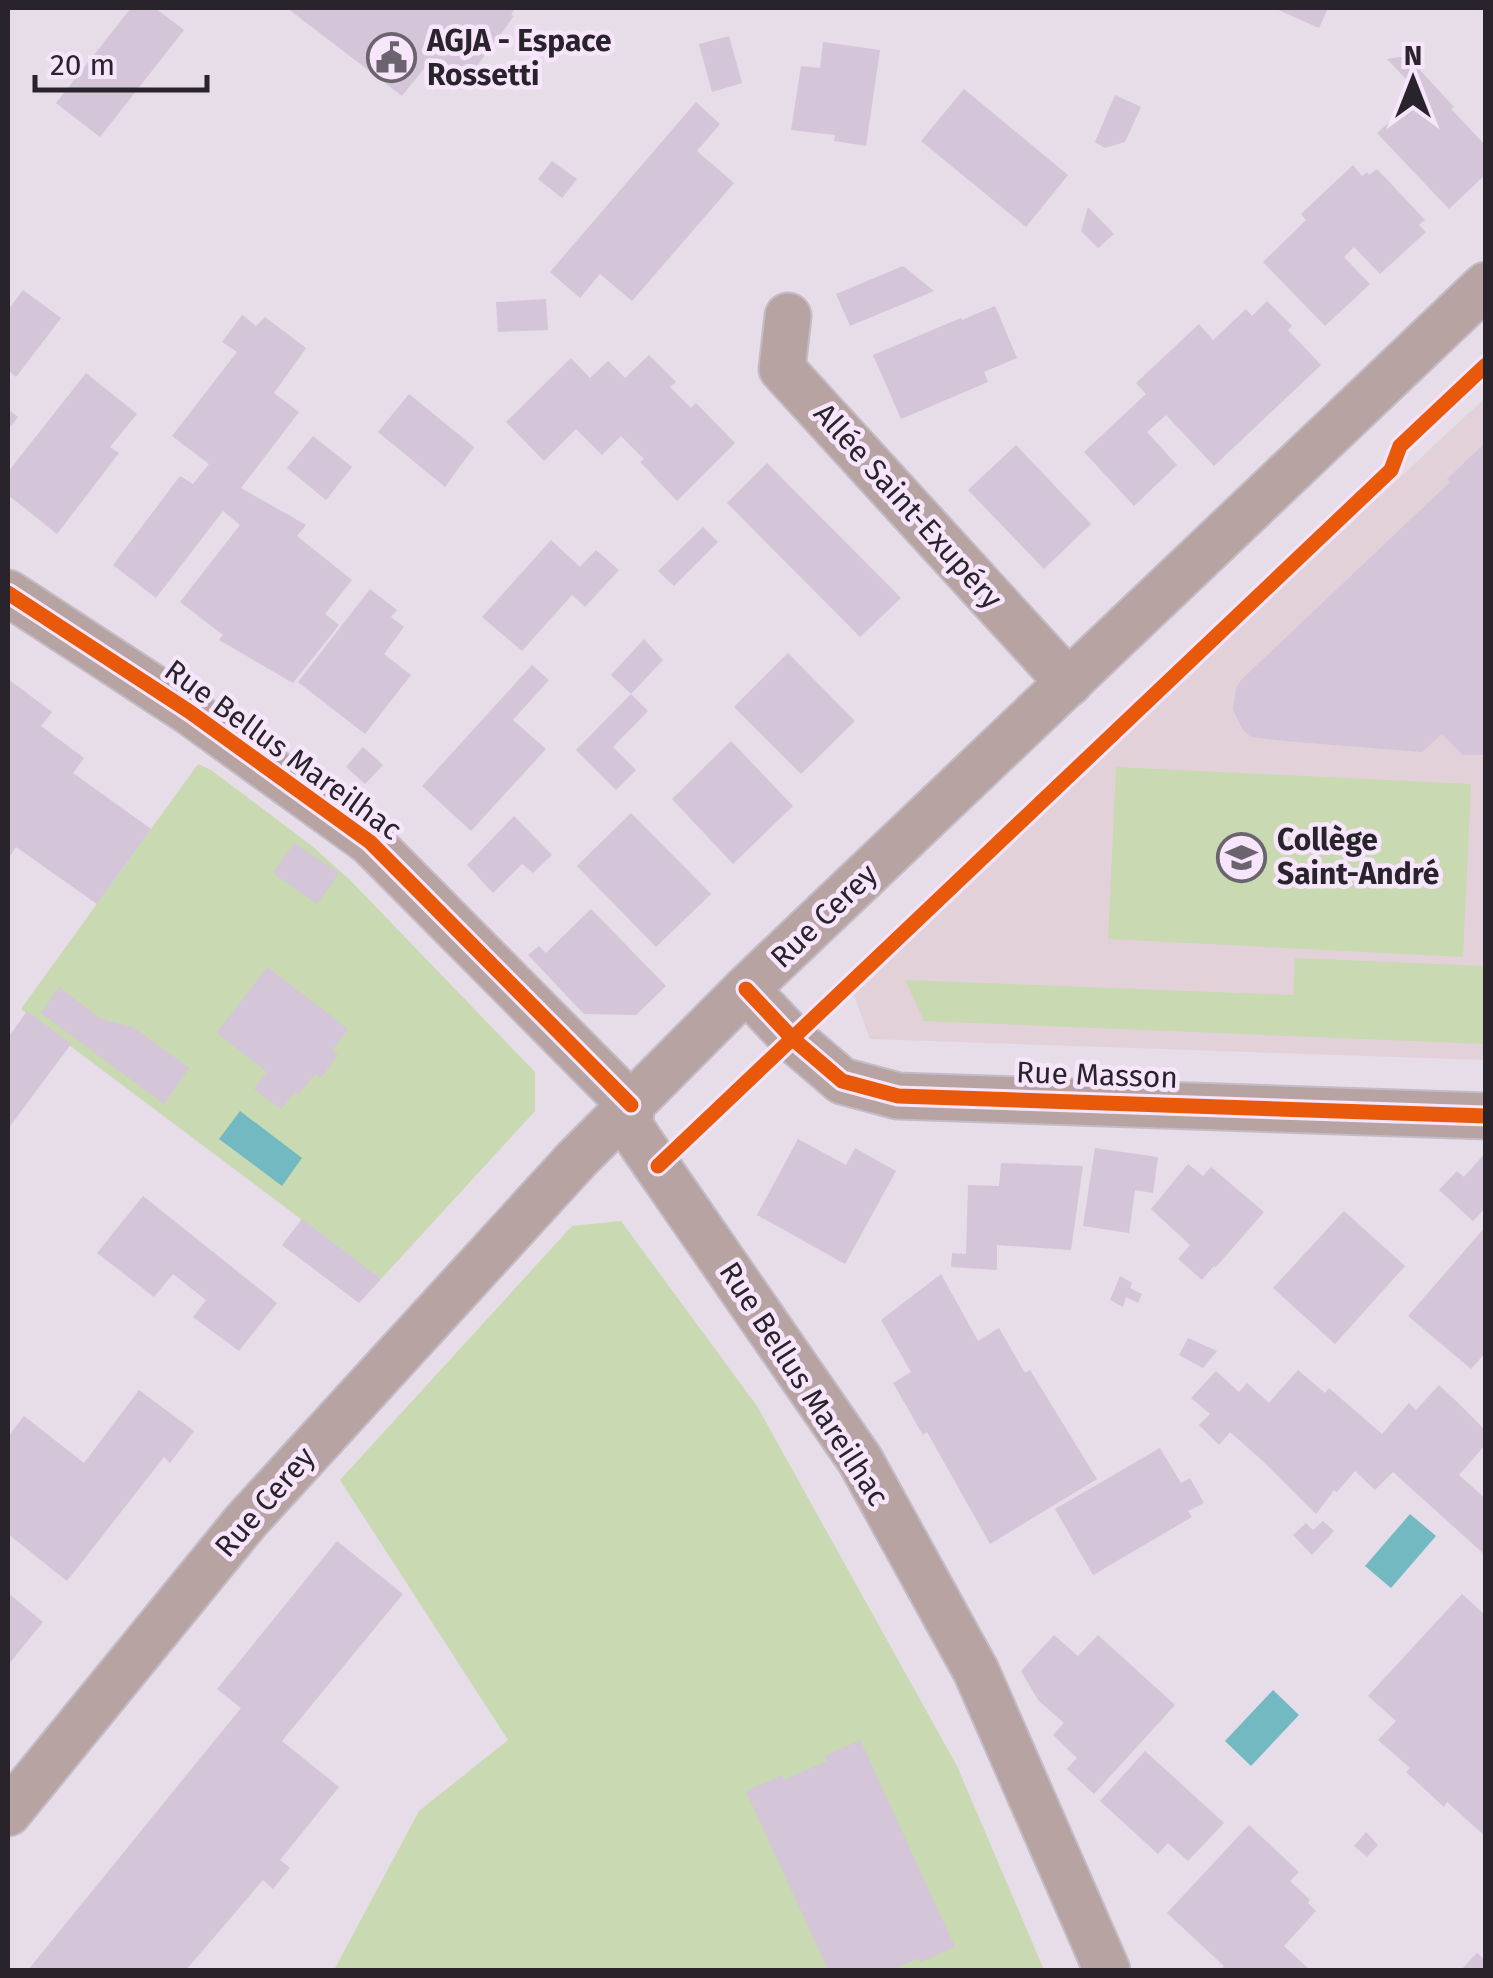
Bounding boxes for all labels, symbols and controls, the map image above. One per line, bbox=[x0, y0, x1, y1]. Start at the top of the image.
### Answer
place label: AGJA - Espace Rossetti bbox=[426, 23, 612, 93]
scale bar bbox=[35, 30, 208, 92]
north arrow bbox=[1363, 30, 1463, 130]
public building icon: AGJA - Espace Rossetti bbox=[366, 32, 418, 84]
text: N bbox=[1404, 39, 1422, 72]
text: 20 m bbox=[50, 47, 115, 83]
street label: Allée Saint-Exupéry bbox=[806, 396, 1010, 616]
street label: Rue Bellus Mareilhac bbox=[158, 652, 408, 848]
place label: Collège Saint-André bbox=[1277, 822, 1439, 892]
school or university icon: Collège Saint-André bbox=[1216, 831, 1268, 883]
street label: Rue Cerey bbox=[763, 856, 885, 976]
street label: Rue Masson bbox=[1015, 1054, 1179, 1096]
street label: Rue Bellus Mareilhac bbox=[712, 1255, 896, 1513]
street label: Rue Cerey bbox=[207, 1439, 323, 1564]

